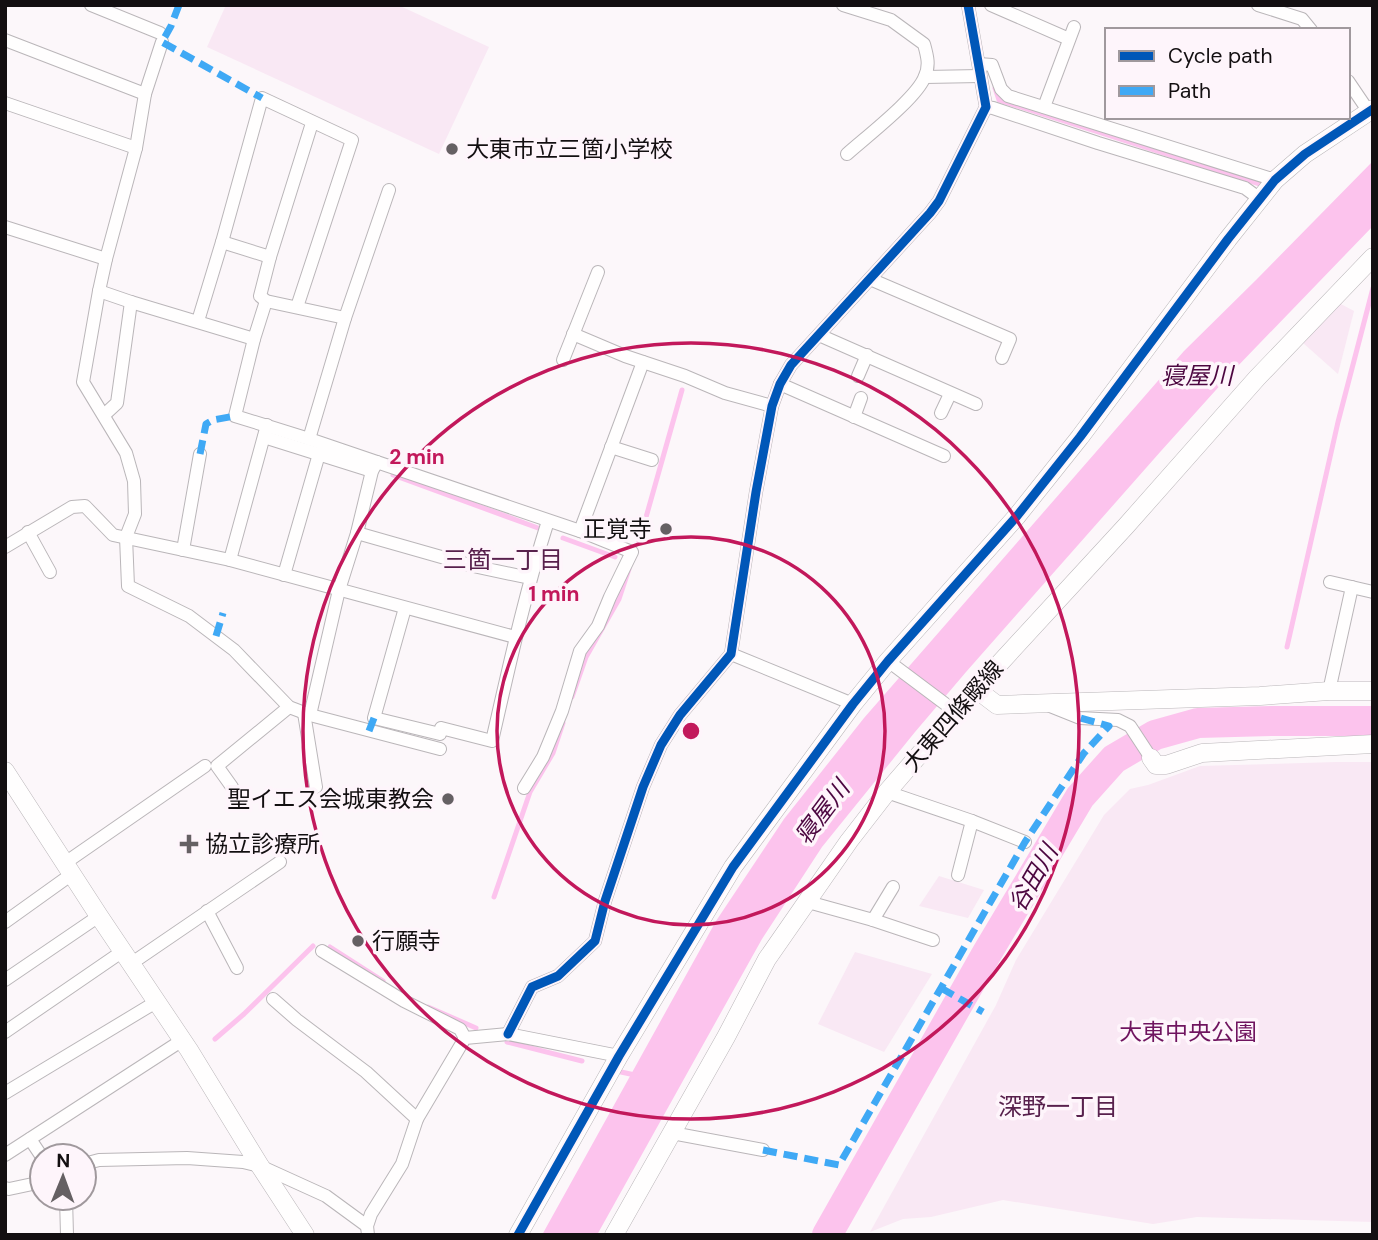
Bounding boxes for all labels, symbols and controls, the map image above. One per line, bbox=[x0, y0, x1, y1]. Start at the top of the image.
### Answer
legend bbox=[1105, 28, 1350, 119]
text: Cycle path bbox=[1168, 42, 1273, 70]
text: Path bbox=[1168, 77, 1211, 105]
place label: 大東市立三箇小学校 bbox=[466, 134, 673, 164]
marker: 大東市立三箇小学校 bbox=[444, 141, 460, 157]
water label: 寝屋川 bbox=[1161, 360, 1236, 391]
text: 2 min bbox=[389, 443, 445, 471]
place label: 正覚寺 bbox=[583, 514, 652, 544]
marker: 正覚寺 bbox=[658, 521, 674, 537]
district label: 三箇一丁目 bbox=[443, 544, 563, 575]
text: 1 min bbox=[528, 580, 580, 608]
street label: 大東四條畷線 bbox=[896, 654, 1010, 778]
centre of rings bbox=[679, 719, 703, 743]
water label: 寝屋川 bbox=[788, 772, 858, 850]
place label: 聖イエス会城東教会 bbox=[227, 784, 434, 814]
marker: 聖イエス会城東教会 bbox=[440, 791, 456, 807]
place label: 協立診療所 bbox=[205, 829, 320, 859]
marker: 協立診療所 bbox=[179, 834, 199, 854]
water label: 谷田川 bbox=[1002, 836, 1066, 917]
place label: 行願寺 bbox=[372, 926, 441, 956]
marker: 行願寺 bbox=[350, 933, 366, 949]
park label: 大東中央公園 bbox=[1119, 1017, 1257, 1047]
district label: 深野一丁目 bbox=[998, 1091, 1118, 1122]
north arrow bbox=[28, 1142, 98, 1212]
text: N bbox=[56, 1148, 70, 1173]

